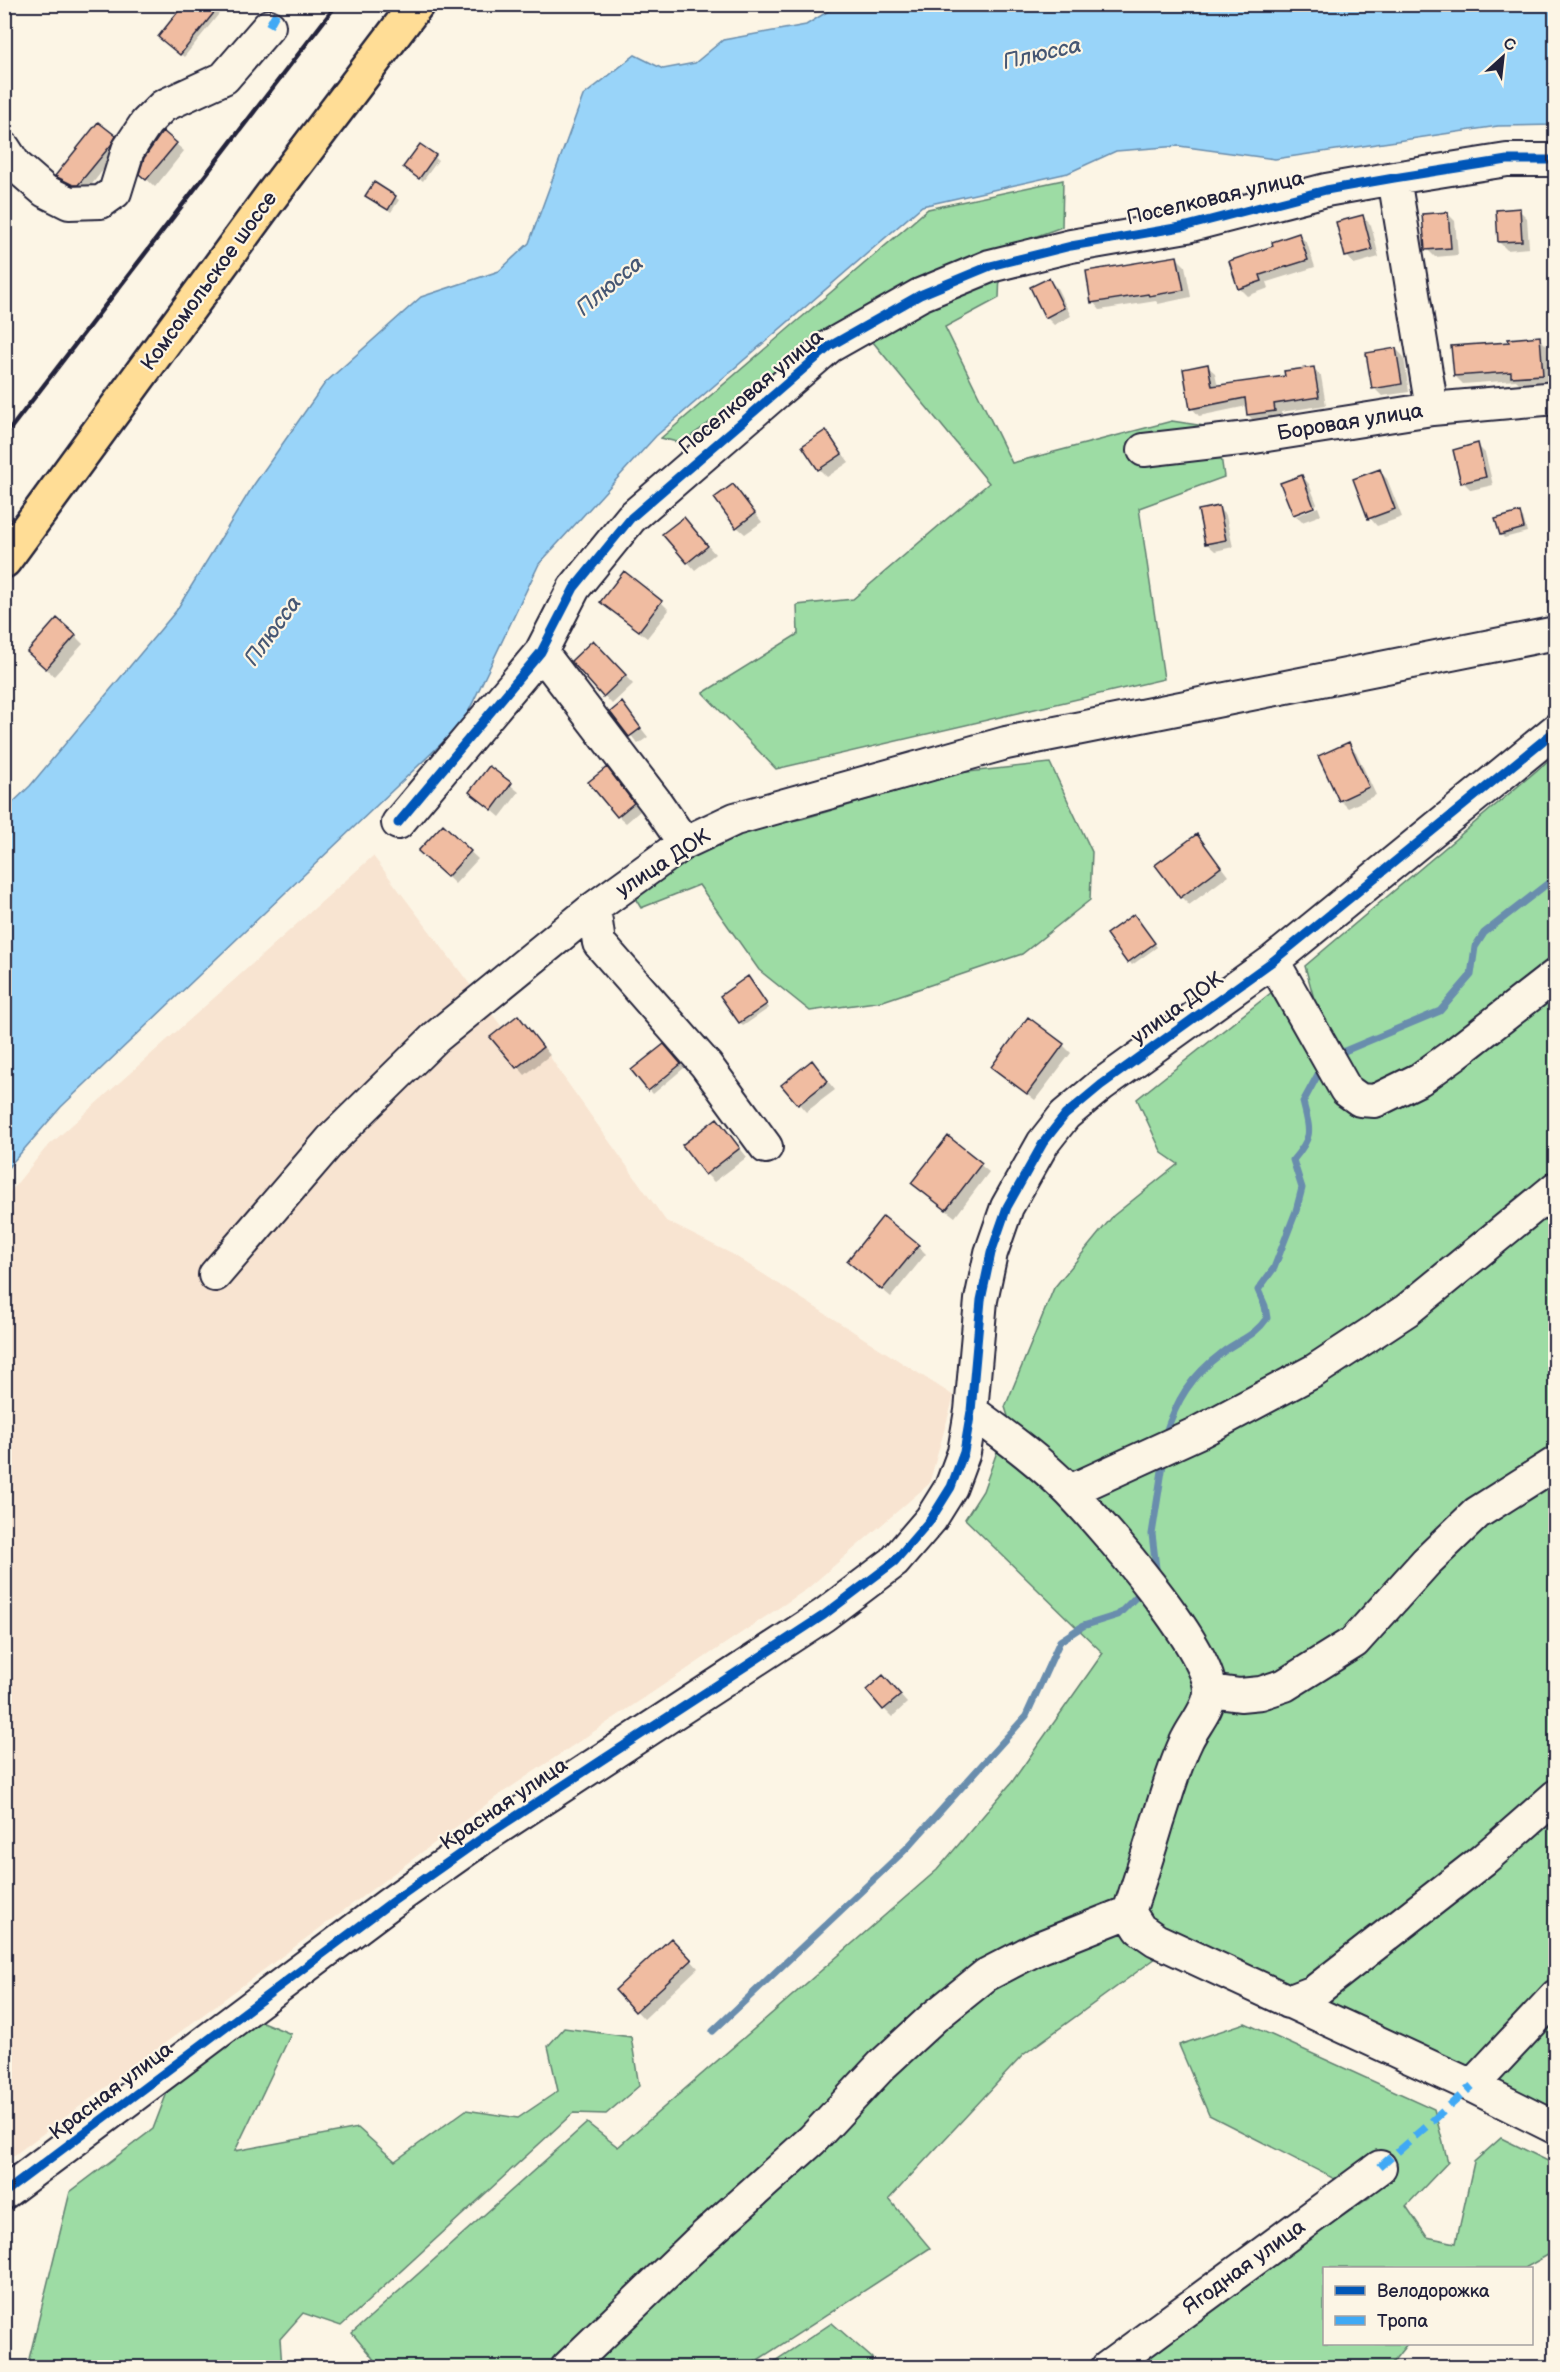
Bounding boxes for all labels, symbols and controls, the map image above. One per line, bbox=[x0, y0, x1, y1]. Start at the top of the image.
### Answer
north arrow bbox=[1473, 27, 1533, 87]
water label: Плюсса bbox=[1000, 32, 1084, 76]
text: С bbox=[1500, 34, 1518, 56]
street label: Поселковая улица bbox=[1124, 165, 1307, 231]
street label: Комсомольское шоссе bbox=[136, 186, 283, 376]
water label: Плюсса bbox=[571, 250, 649, 322]
street label: Поселковая улица bbox=[674, 324, 829, 460]
street label: Боровая улица bbox=[1275, 398, 1425, 446]
water label: Плюсса bbox=[239, 591, 307, 671]
street label: улица ДОК bbox=[611, 823, 715, 903]
street label: улица ДОК bbox=[1126, 966, 1228, 1050]
street label: Красная улица bbox=[436, 1752, 573, 1856]
street label: Красная улица bbox=[44, 2036, 178, 2145]
street label: Ягодная улица bbox=[1178, 2214, 1311, 2320]
legend bbox=[1323, 2267, 1533, 2345]
text: Велодорожка bbox=[1377, 2281, 1490, 2302]
text: Тропа bbox=[1377, 2311, 1428, 2332]

